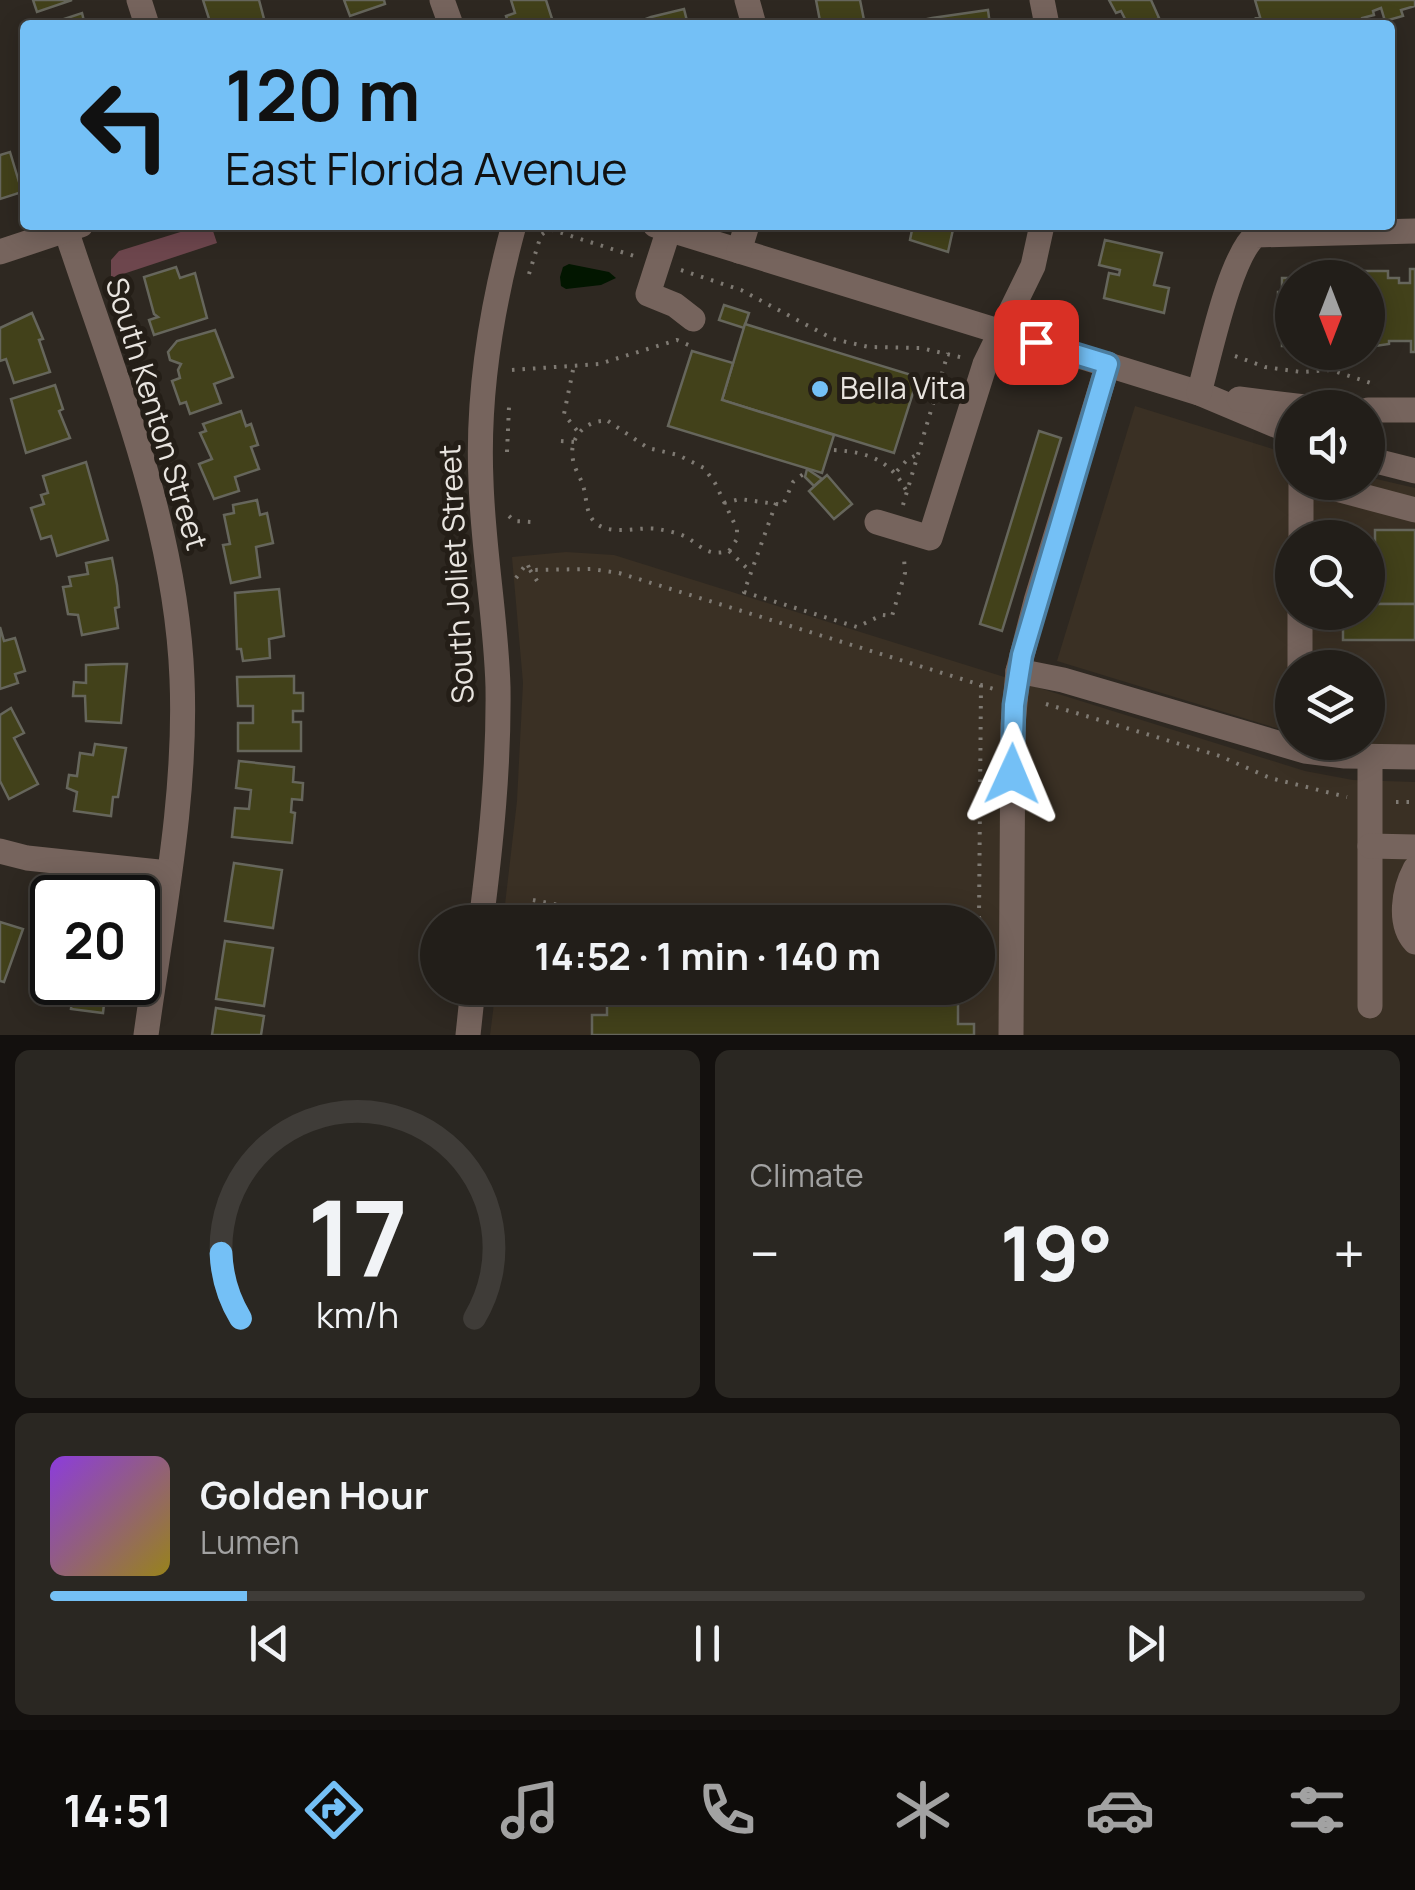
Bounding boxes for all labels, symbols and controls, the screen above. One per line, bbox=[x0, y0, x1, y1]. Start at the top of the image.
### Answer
text: 120 m bbox=[225, 46, 420, 142]
icon: left bbox=[60, 60, 190, 190]
text: East Florida Avenue bbox=[225, 137, 628, 199]
north arrow bbox=[1275, 260, 1385, 370]
map controls bbox=[1275, 260, 1385, 760]
street label: South Kenton Street bbox=[97, 272, 218, 555]
pin bbox=[994, 300, 1079, 385]
icon: arrive bbox=[1009, 315, 1064, 370]
place label: Bella Vita bbox=[840, 367, 966, 408]
marker: Bella Vita bbox=[809, 378, 831, 400]
button: sound bbox=[1275, 390, 1385, 500]
street label: South Joliet Street bbox=[428, 444, 483, 705]
button: search bbox=[1275, 520, 1385, 630]
button: layers bbox=[1275, 650, 1385, 760]
position arrow bbox=[960, 722, 1064, 826]
speed limit sign: 20 bbox=[30, 875, 160, 1005]
text: 14:52 · 1 min · 140 m bbox=[534, 929, 881, 981]
text: Climate bbox=[750, 1153, 864, 1197]
text: 17 bbox=[307, 1165, 408, 1307]
text: 19° bbox=[1000, 1201, 1113, 1304]
text: − bbox=[750, 1215, 780, 1291]
text: + bbox=[1333, 1215, 1365, 1291]
text: km/h bbox=[316, 1290, 399, 1339]
text: Golden Hour bbox=[200, 1468, 429, 1520]
text: Lumen bbox=[200, 1520, 300, 1564]
icon: previous bbox=[242, 1616, 297, 1671]
icon: pause bbox=[680, 1616, 735, 1671]
icon: next bbox=[1118, 1616, 1173, 1671]
icon: directions bbox=[299, 1775, 369, 1845]
icon: music bbox=[495, 1775, 565, 1845]
icon: phone bbox=[692, 1775, 762, 1845]
icon: climate bbox=[888, 1775, 958, 1845]
icon: car bbox=[1085, 1775, 1155, 1845]
icon: filters bbox=[1282, 1775, 1352, 1845]
text: 14:51 bbox=[63, 1779, 172, 1841]

